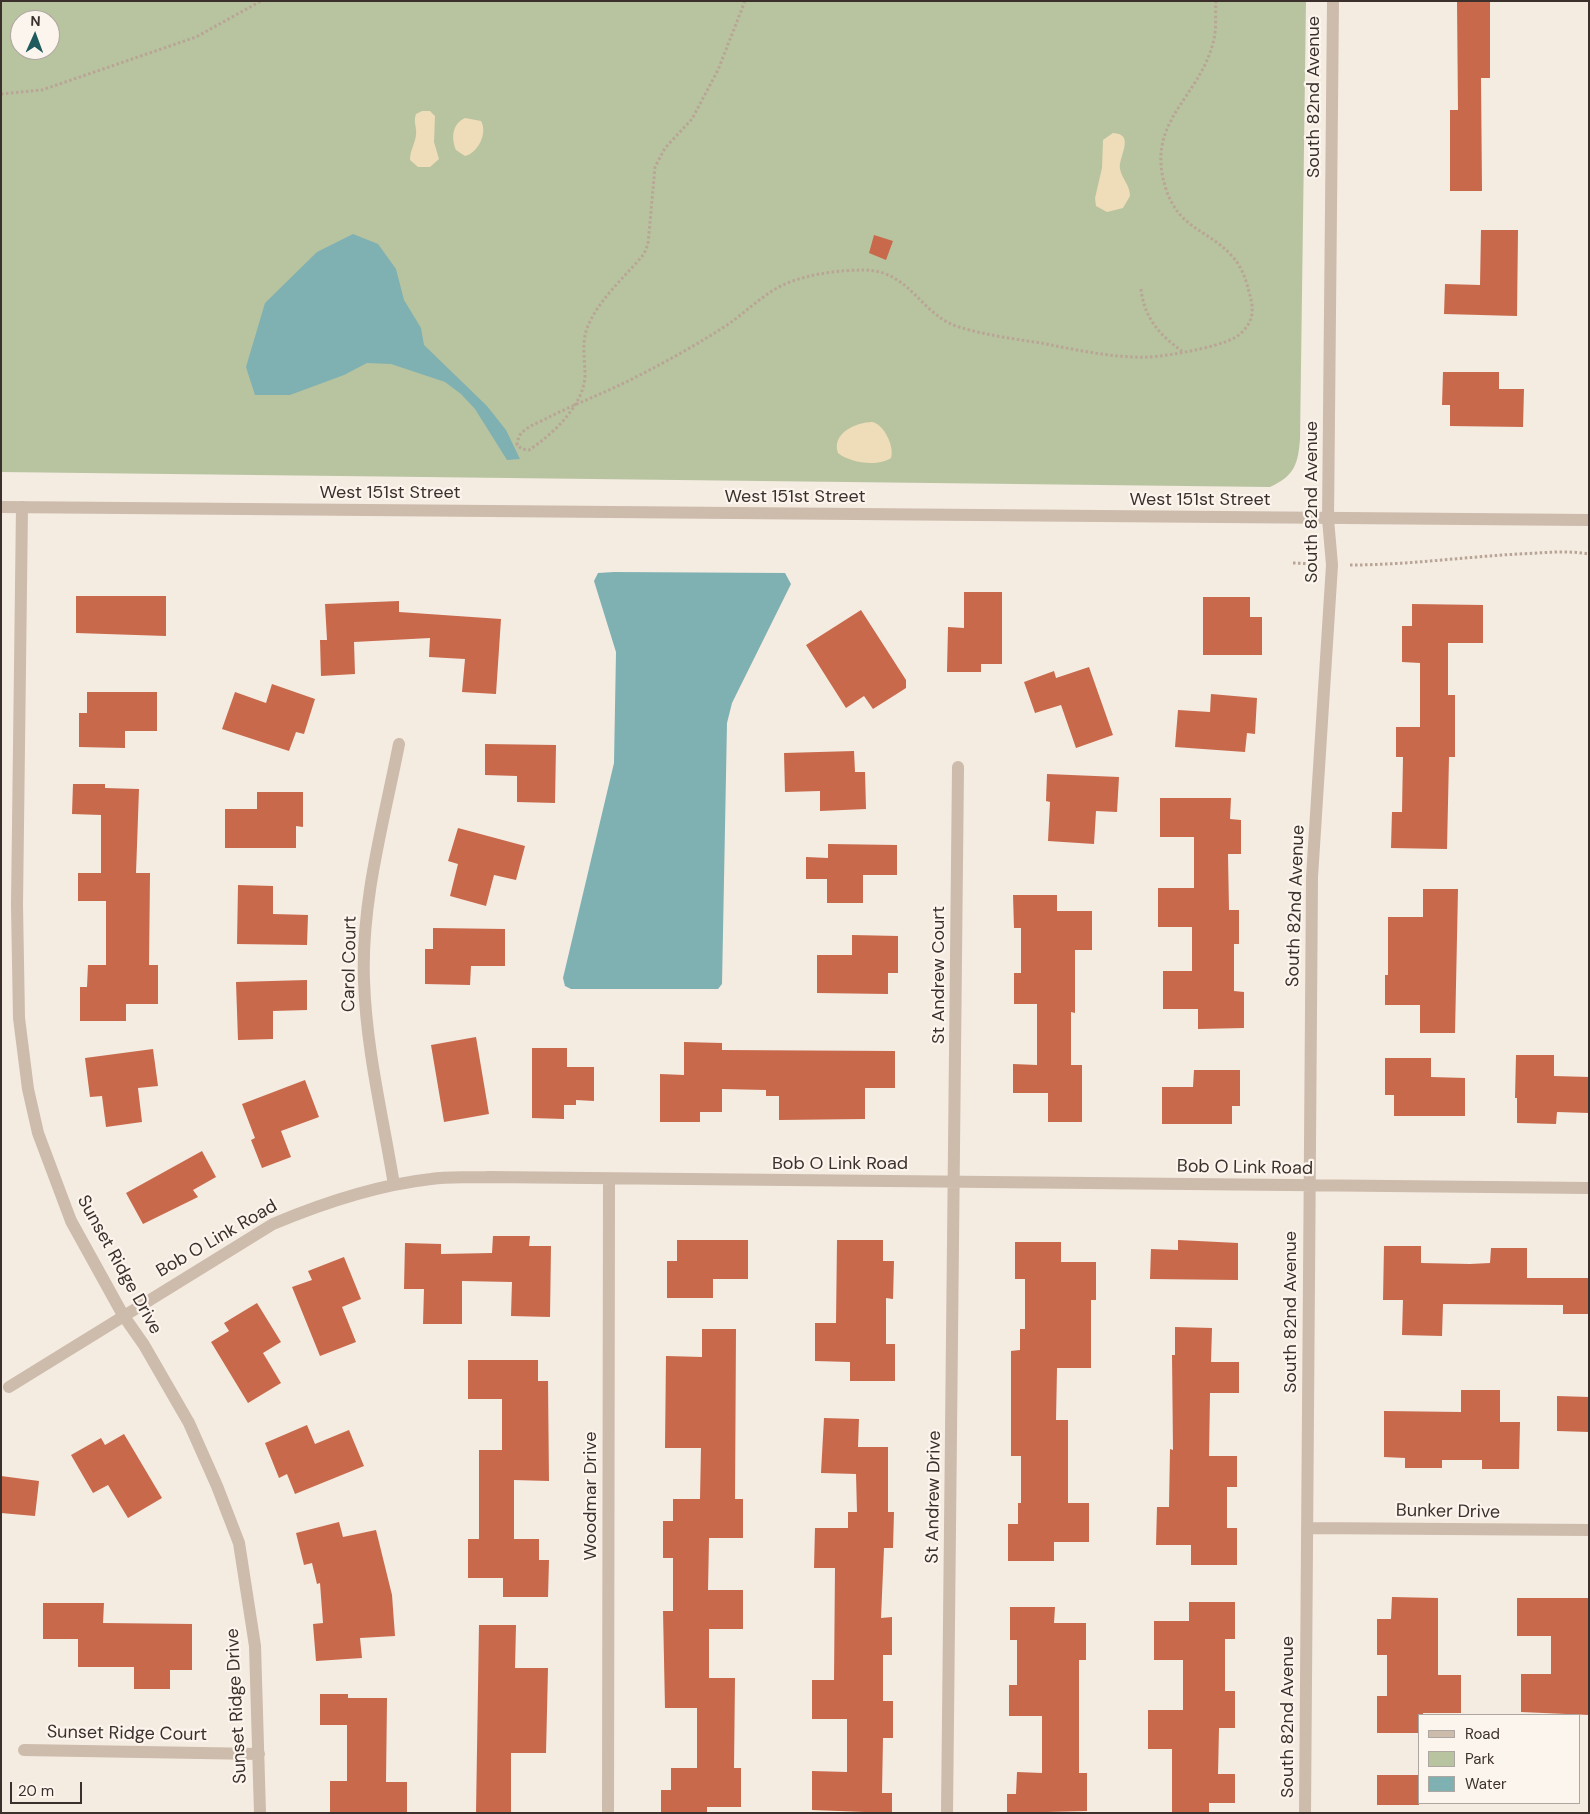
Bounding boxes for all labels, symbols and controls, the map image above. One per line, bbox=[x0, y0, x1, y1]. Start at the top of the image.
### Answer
north arrow bbox=[10, 10, 60, 60]
text: N bbox=[30, 12, 41, 30]
street label: South 82nd Avenue bbox=[1303, 16, 1325, 178]
street label: South 82nd Avenue bbox=[1301, 421, 1323, 583]
street label: West 151st Street bbox=[320, 482, 460, 504]
street label: West 151st Street bbox=[725, 486, 865, 508]
street label: West 151st Street bbox=[1130, 489, 1270, 511]
street label: South 82nd Avenue bbox=[1282, 825, 1310, 987]
street label: St Andrew Court bbox=[928, 906, 950, 1044]
street label: Carol Court bbox=[338, 916, 362, 1012]
street label: Bob O Link Road bbox=[772, 1153, 908, 1175]
street label: Bob O Link Road bbox=[1177, 1156, 1313, 1180]
street label: Sunset Ridge Drive bbox=[72, 1192, 166, 1338]
street label: Bob O Link Road bbox=[153, 1196, 281, 1282]
street label: South 82nd Avenue bbox=[1280, 1231, 1302, 1393]
street label: St Andrew Drive bbox=[922, 1430, 946, 1564]
street label: Woodmar Drive bbox=[580, 1431, 602, 1561]
street label: Bunker Drive bbox=[1396, 1500, 1500, 1524]
street label: Sunset Ridge Drive bbox=[222, 1628, 252, 1784]
street label: South 82nd Avenue bbox=[1277, 1636, 1299, 1798]
legend bbox=[1418, 1714, 1580, 1804]
street label: Sunset Ridge Court bbox=[47, 1722, 207, 1746]
text: Road bbox=[1465, 1724, 1500, 1744]
text: Park bbox=[1465, 1749, 1495, 1769]
scale bar bbox=[12, 1772, 85, 1804]
text: Water bbox=[1465, 1774, 1506, 1794]
text: 20 m bbox=[18, 1781, 54, 1801]

